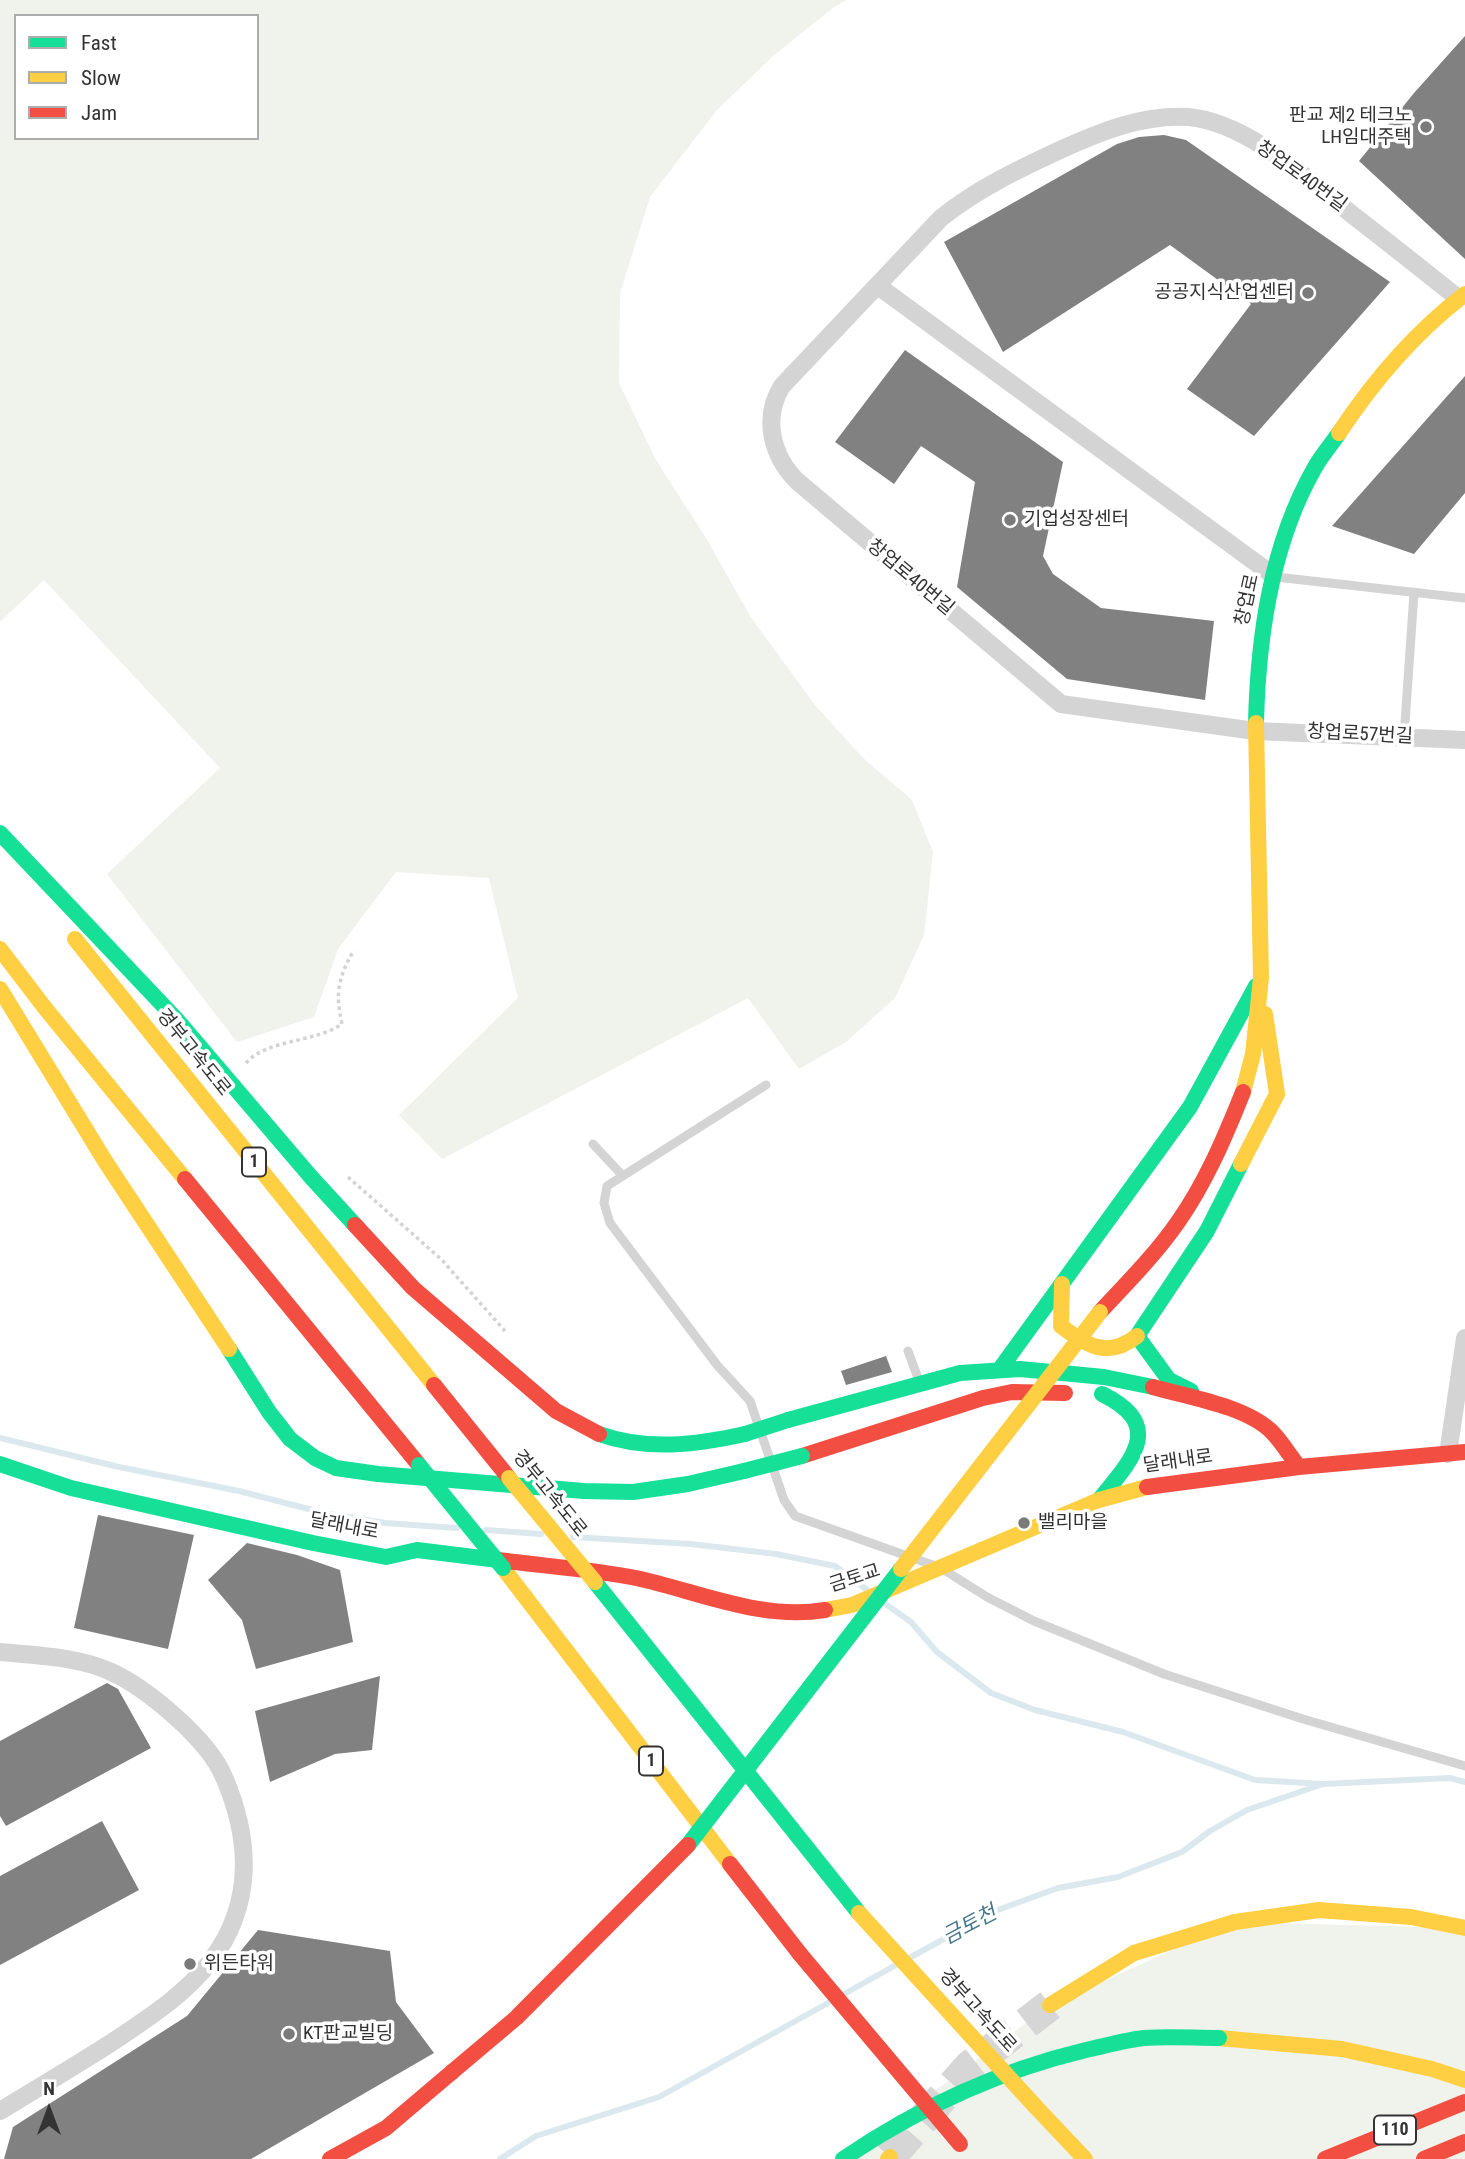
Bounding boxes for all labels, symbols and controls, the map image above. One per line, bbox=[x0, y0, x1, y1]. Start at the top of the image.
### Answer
legend bbox=[14, 14, 259, 140]
text: Fast bbox=[81, 31, 117, 55]
text: Slow bbox=[81, 66, 121, 90]
text: Jam bbox=[81, 101, 117, 125]
place label: 판교 제2 테크노 LH임대주택 bbox=[1289, 105, 1412, 149]
marker: 판교 제2 테크노 LH임대주택 bbox=[1418, 119, 1434, 135]
street label: 창업로40번길 bbox=[1251, 137, 1351, 217]
place label: 공공지식산업센터 bbox=[1154, 282, 1294, 304]
marker: 공공지식산업센터 bbox=[1300, 285, 1316, 301]
place label: 기업성장센터 bbox=[1024, 509, 1129, 531]
marker: 기업성장센터 bbox=[1002, 512, 1018, 528]
street label: 창업로40번길 bbox=[862, 535, 958, 621]
street label: 창업로 bbox=[1231, 572, 1265, 628]
street label: 창업로57번길 bbox=[1306, 721, 1414, 749]
street label: 경부고속도로 bbox=[151, 1005, 235, 1101]
road number: 1 bbox=[242, 1148, 266, 1176]
street label: 경부고속도로 bbox=[507, 1446, 591, 1542]
street label: 달래내로 bbox=[1142, 1446, 1214, 1478]
street label: 달래내로 bbox=[308, 1509, 380, 1545]
place label: 밸리마을 bbox=[1038, 1512, 1108, 1534]
marker: 밸리마을 bbox=[1016, 1515, 1032, 1531]
street label: 금토교 bbox=[827, 1560, 883, 1598]
road number: 1 bbox=[639, 1746, 663, 1776]
water label: 금토천 bbox=[938, 1901, 1002, 1951]
place label: 위든타워 bbox=[204, 1953, 274, 1975]
marker: 위든타워 bbox=[182, 1956, 198, 1972]
street label: 경부고속도로 bbox=[933, 1964, 1021, 2058]
place label: KT판교빌딩 bbox=[303, 2023, 393, 2045]
marker: KT판교빌딩 bbox=[281, 2026, 297, 2042]
north arrow bbox=[14, 2075, 84, 2145]
text: N bbox=[43, 2077, 55, 2100]
road number: 110 bbox=[1374, 2116, 1416, 2144]

